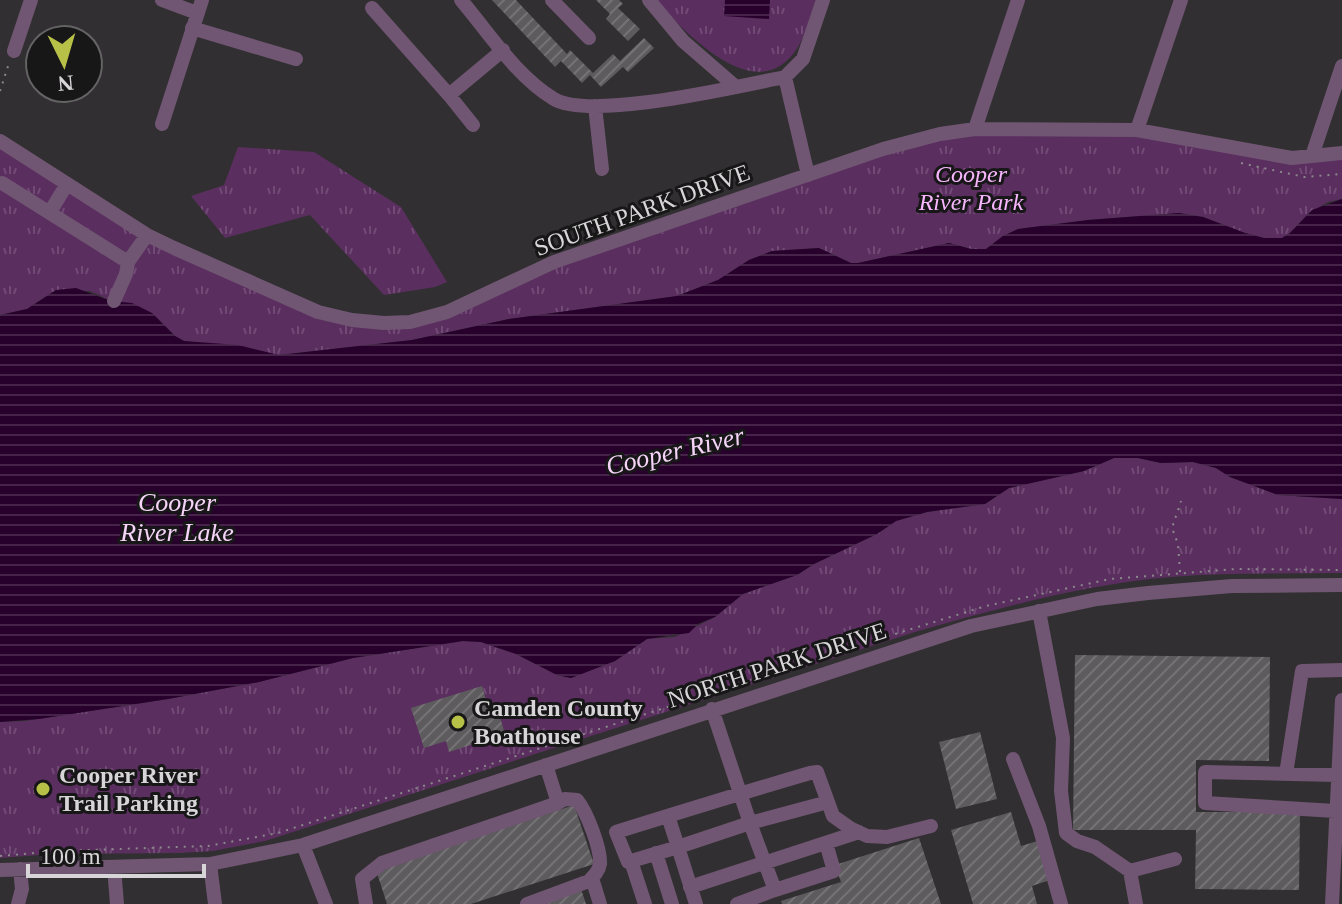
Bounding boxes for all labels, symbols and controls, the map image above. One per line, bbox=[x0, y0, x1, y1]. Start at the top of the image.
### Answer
north arrow bbox=[24, 24, 104, 104]
text: N bbox=[57, 70, 75, 97]
street label: SOUTH PARK DRIVE bbox=[531, 159, 753, 261]
park label: Cooper River Park bbox=[918, 161, 1024, 215]
water label: Cooper River bbox=[603, 421, 748, 481]
water label: Cooper River Lake bbox=[119, 488, 234, 547]
street label: NORTH PARK DRIVE bbox=[664, 617, 890, 713]
place label: Camden County Boathouse bbox=[474, 695, 643, 749]
marker: Camden County Boathouse bbox=[449, 713, 467, 731]
place label: Cooper River Trail Parking bbox=[59, 762, 198, 816]
marker: Cooper River Trail Parking bbox=[34, 780, 52, 798]
scale bar bbox=[28, 828, 204, 878]
text: 100 m bbox=[40, 843, 101, 869]

